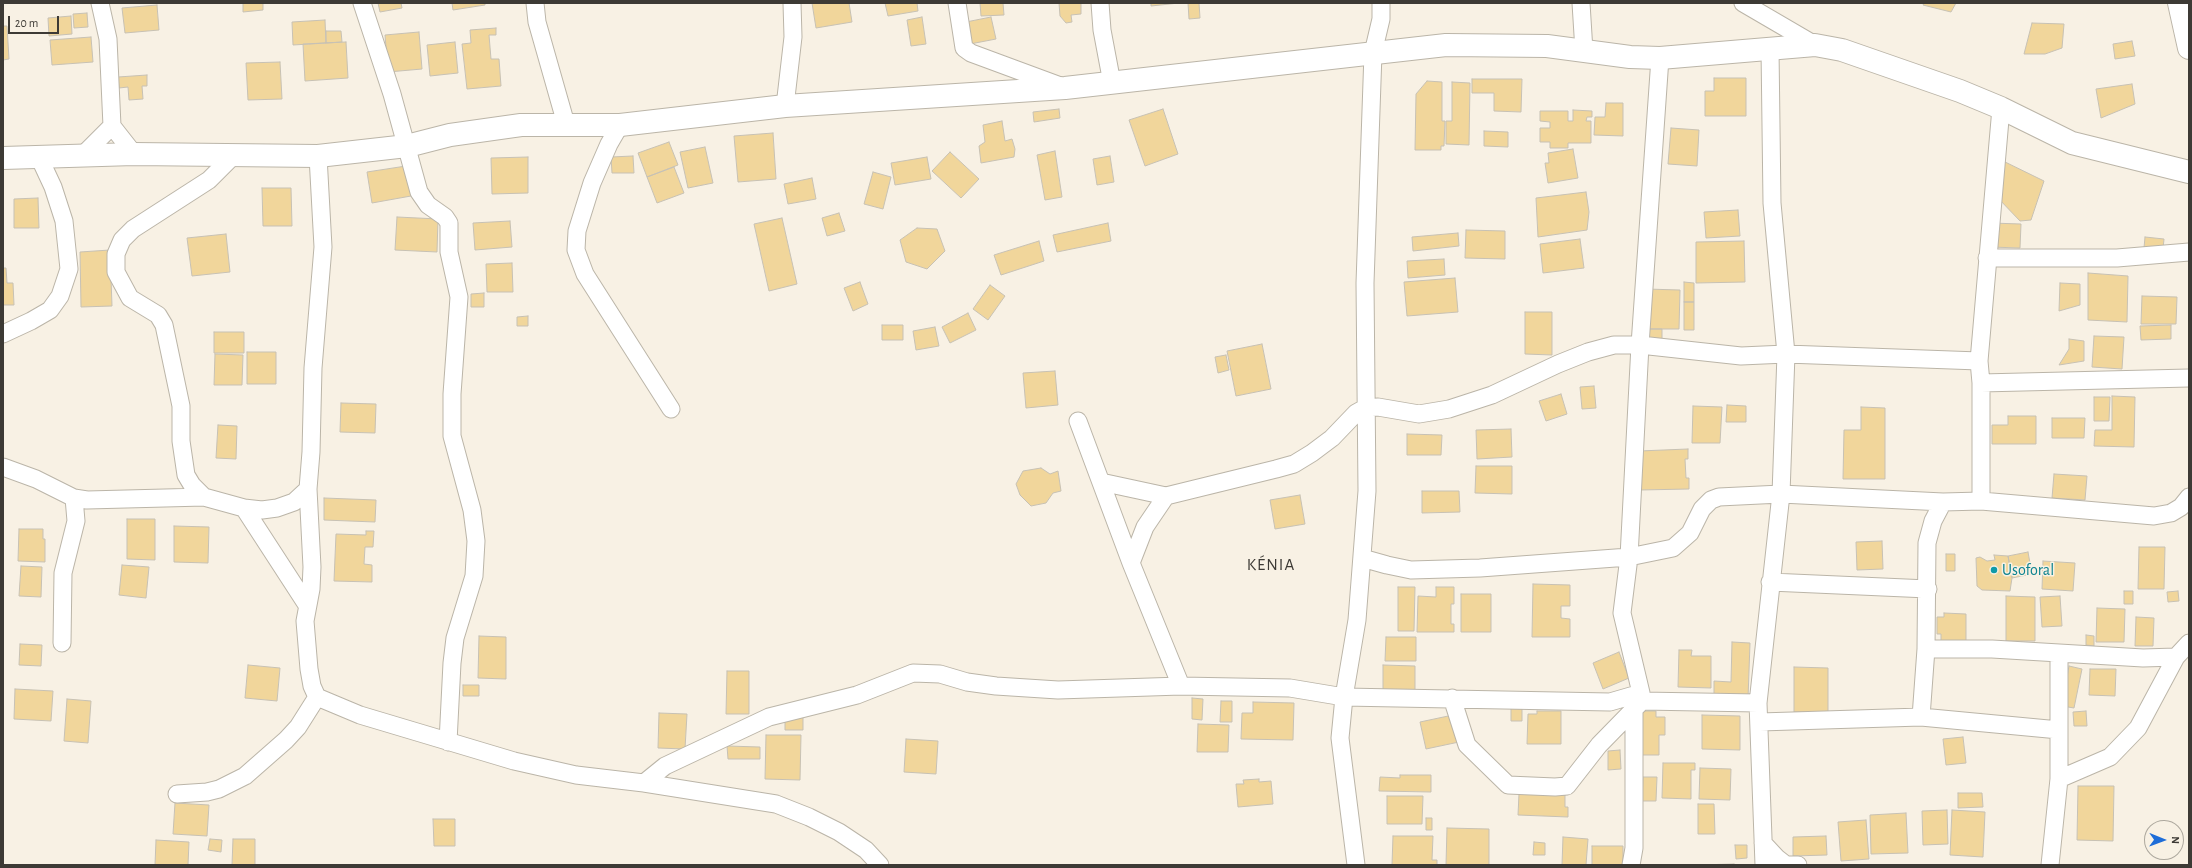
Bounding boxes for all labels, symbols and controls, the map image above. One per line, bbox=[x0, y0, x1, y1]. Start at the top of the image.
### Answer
scale bar bbox=[10, 8, 61, 34]
text: 20 m bbox=[15, 17, 38, 29]
district label: KÉNIA bbox=[1247, 555, 1295, 575]
place label: Usoforal bbox=[2002, 560, 2054, 580]
marker: Usoforal bbox=[1989, 565, 1999, 575]
north arrow bbox=[2144, 820, 2184, 860]
text: N bbox=[2170, 836, 2181, 844]

